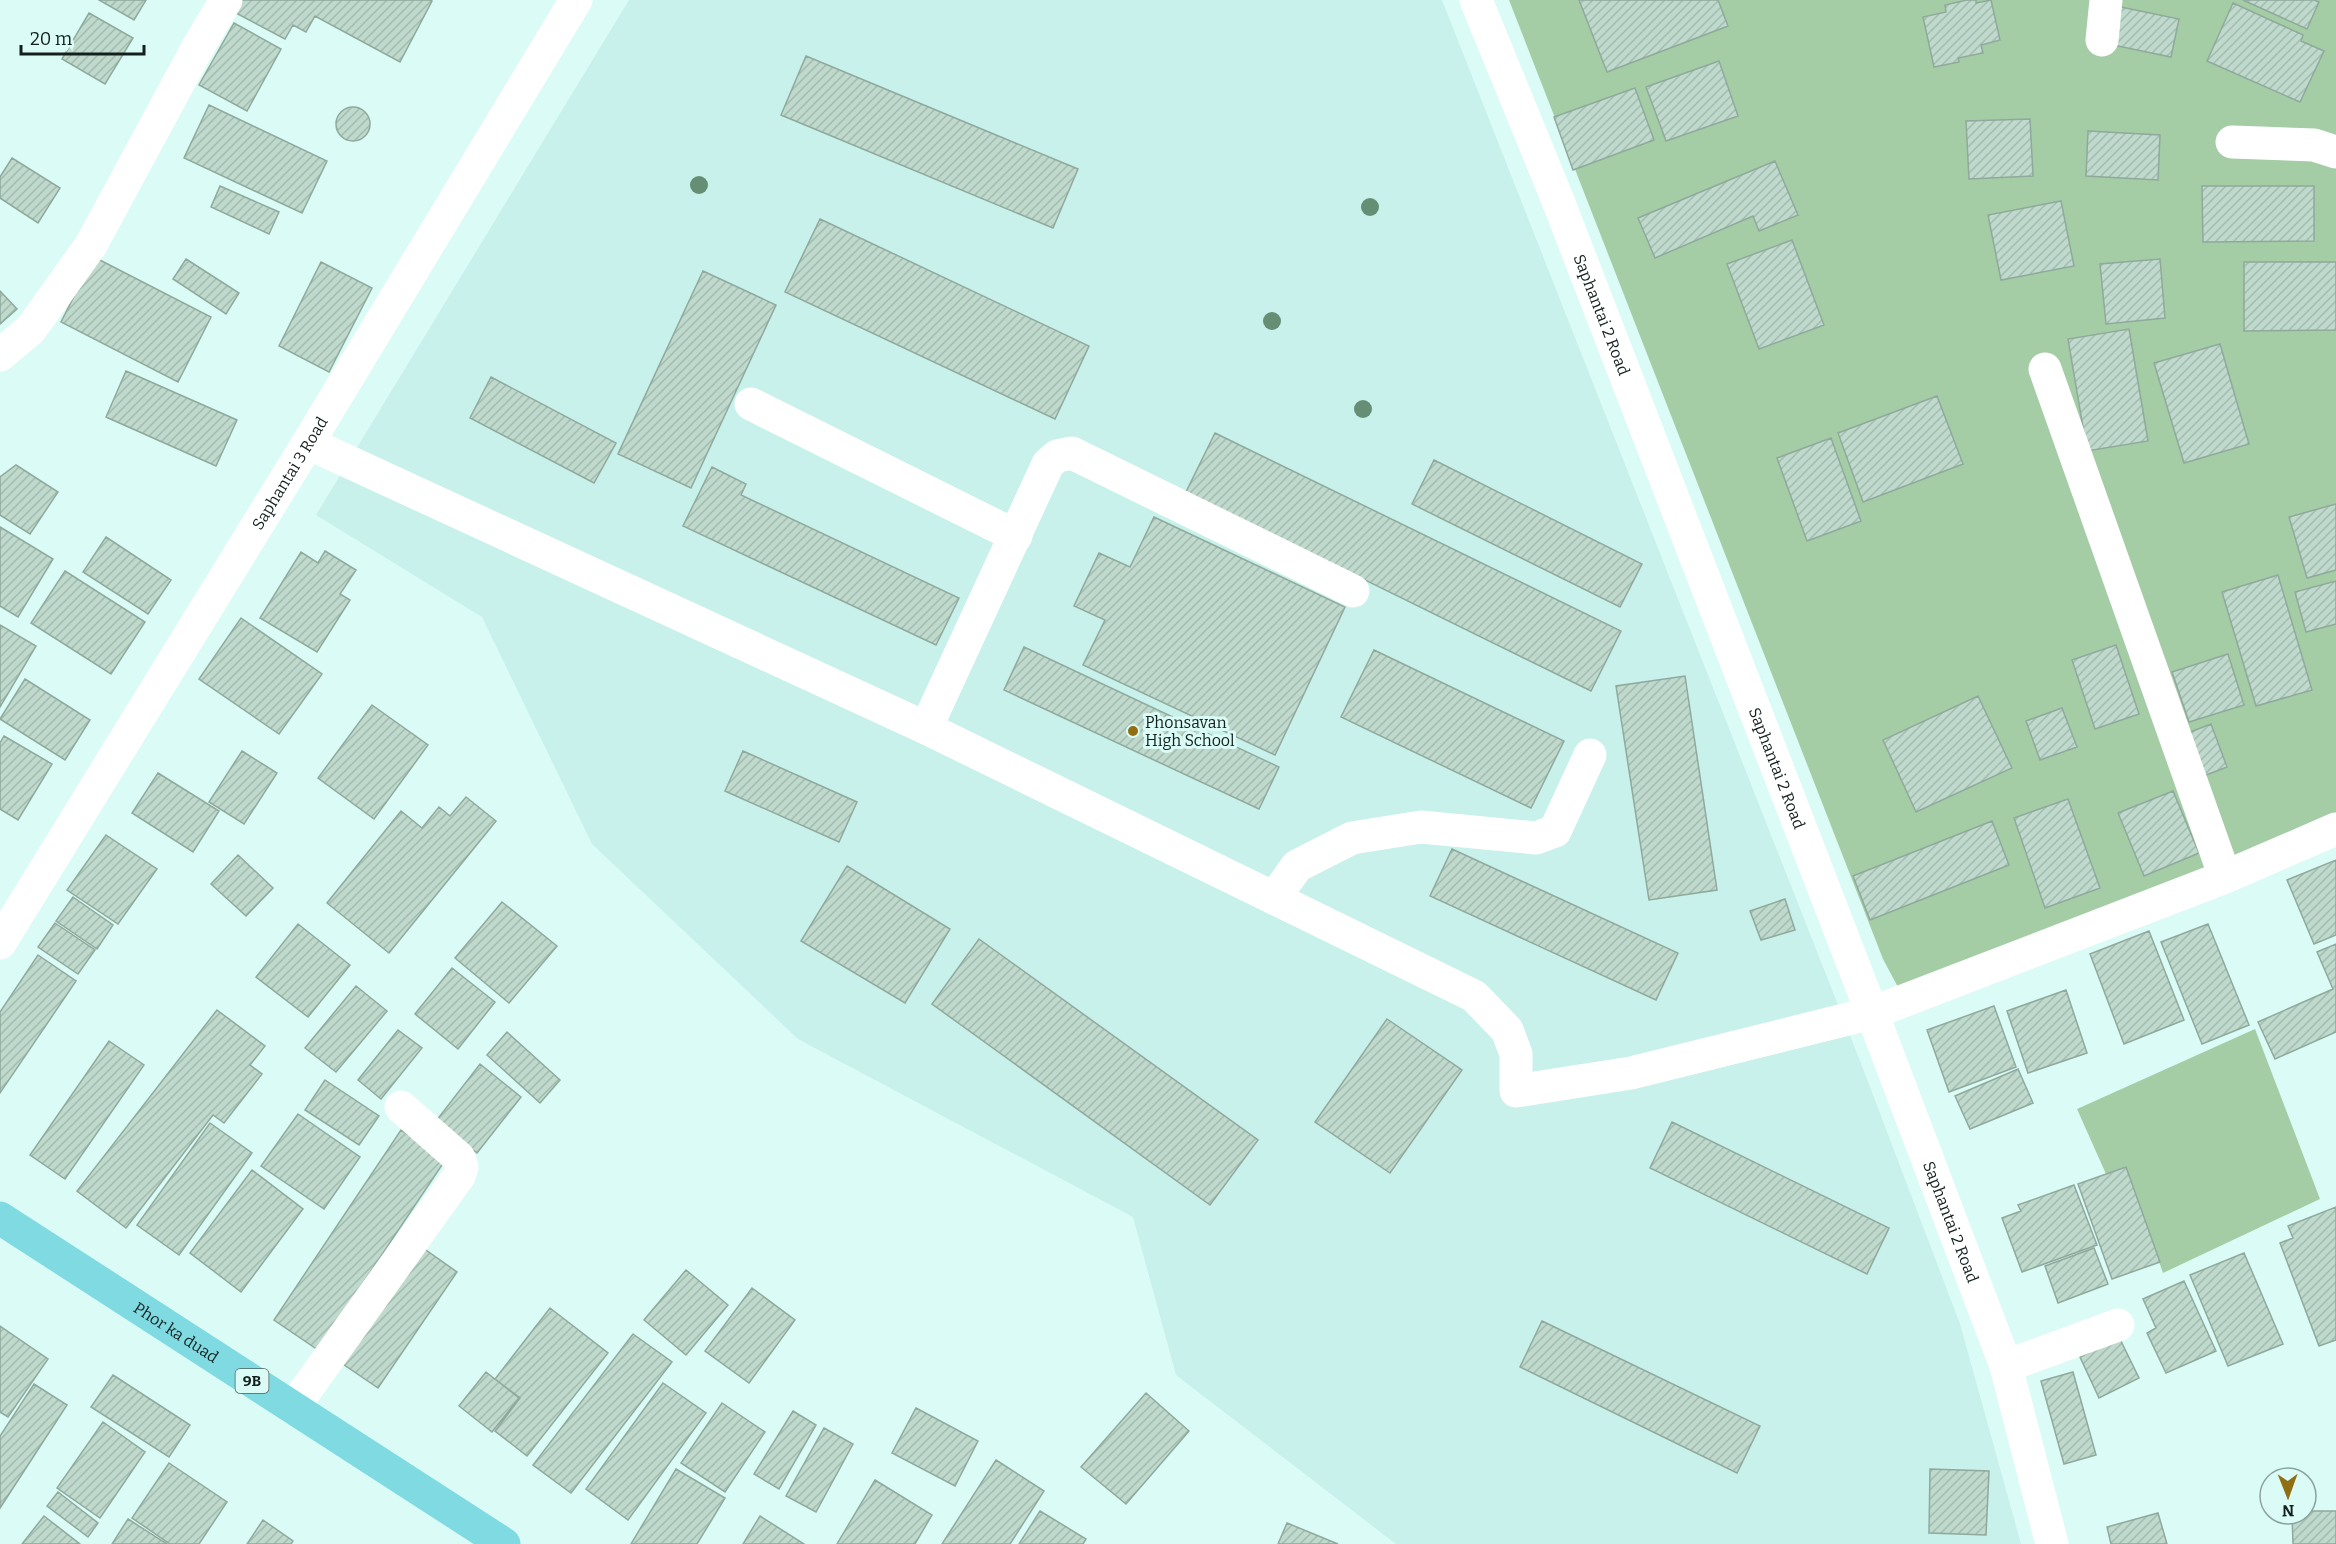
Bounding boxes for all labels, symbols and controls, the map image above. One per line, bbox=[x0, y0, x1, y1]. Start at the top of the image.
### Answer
scale bar bbox=[21, 18, 144, 56]
text: 20 m bbox=[30, 28, 72, 50]
street label: Saphantai 2 Road bbox=[1570, 251, 1634, 378]
street label: Saphantai 3 Road bbox=[248, 413, 331, 533]
street label: Saphantai 2 Road bbox=[1745, 705, 1809, 832]
place label: Phonsavan High School bbox=[1145, 713, 1235, 750]
marker: Phonsavan High School bbox=[1126, 724, 1140, 738]
street label: Saphantai 2 Road bbox=[1920, 1158, 1983, 1286]
street label: Phor ka duad bbox=[130, 1298, 223, 1367]
road number: 9B bbox=[236, 1369, 268, 1393]
north arrow bbox=[2258, 1466, 2318, 1526]
text: N bbox=[2282, 1501, 2295, 1520]

